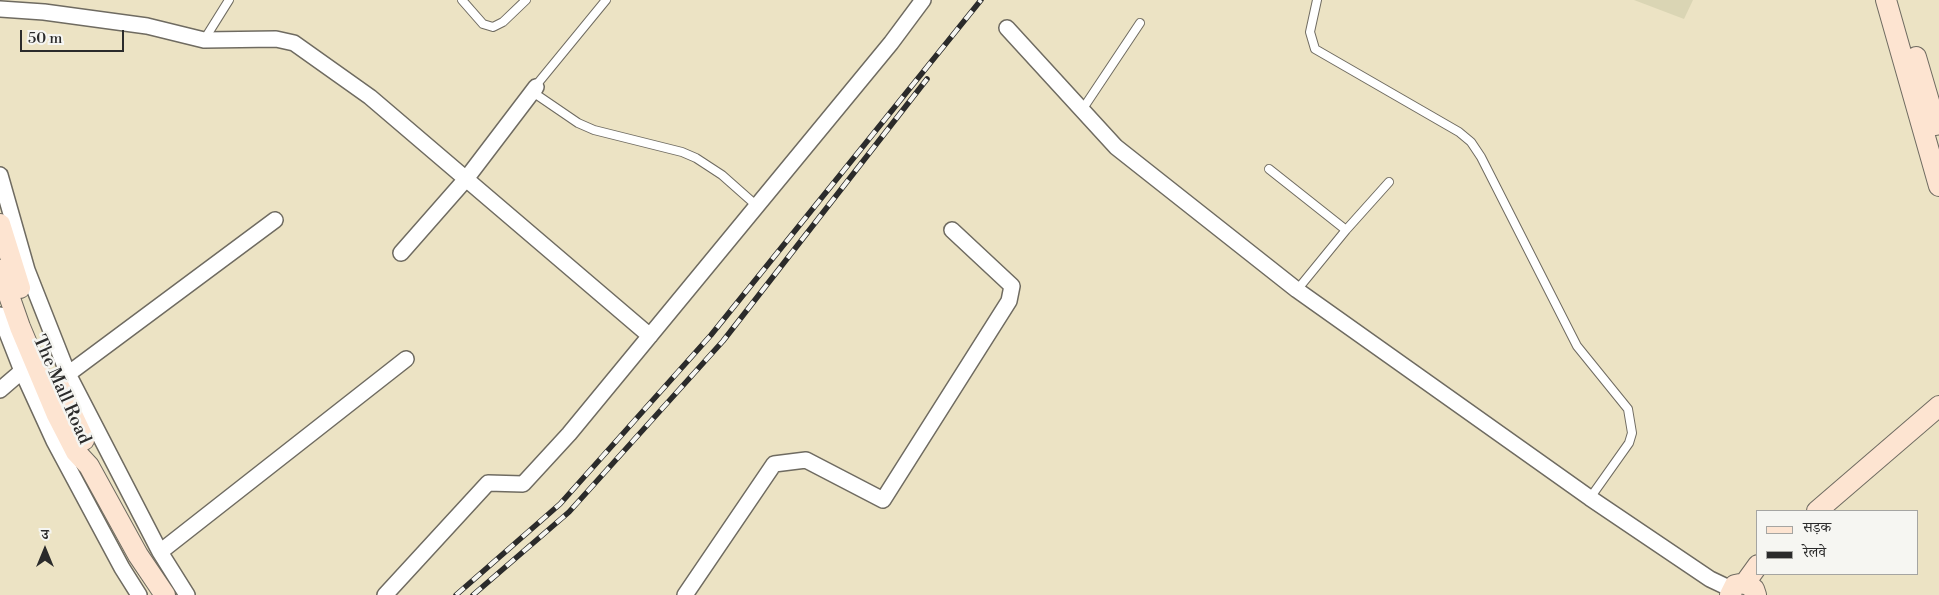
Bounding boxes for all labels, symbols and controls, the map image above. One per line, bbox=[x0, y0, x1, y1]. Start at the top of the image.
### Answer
scale bar bbox=[22, 20, 126, 52]
text: 50 m bbox=[28, 29, 62, 48]
street label: The Mall Road bbox=[27, 332, 95, 448]
legend bbox=[1756, 510, 1919, 575]
text: सड़क bbox=[1803, 518, 1831, 537]
north arrow bbox=[20, 525, 70, 575]
text: उ bbox=[41, 526, 49, 544]
text: रेलवे bbox=[1803, 543, 1826, 562]

